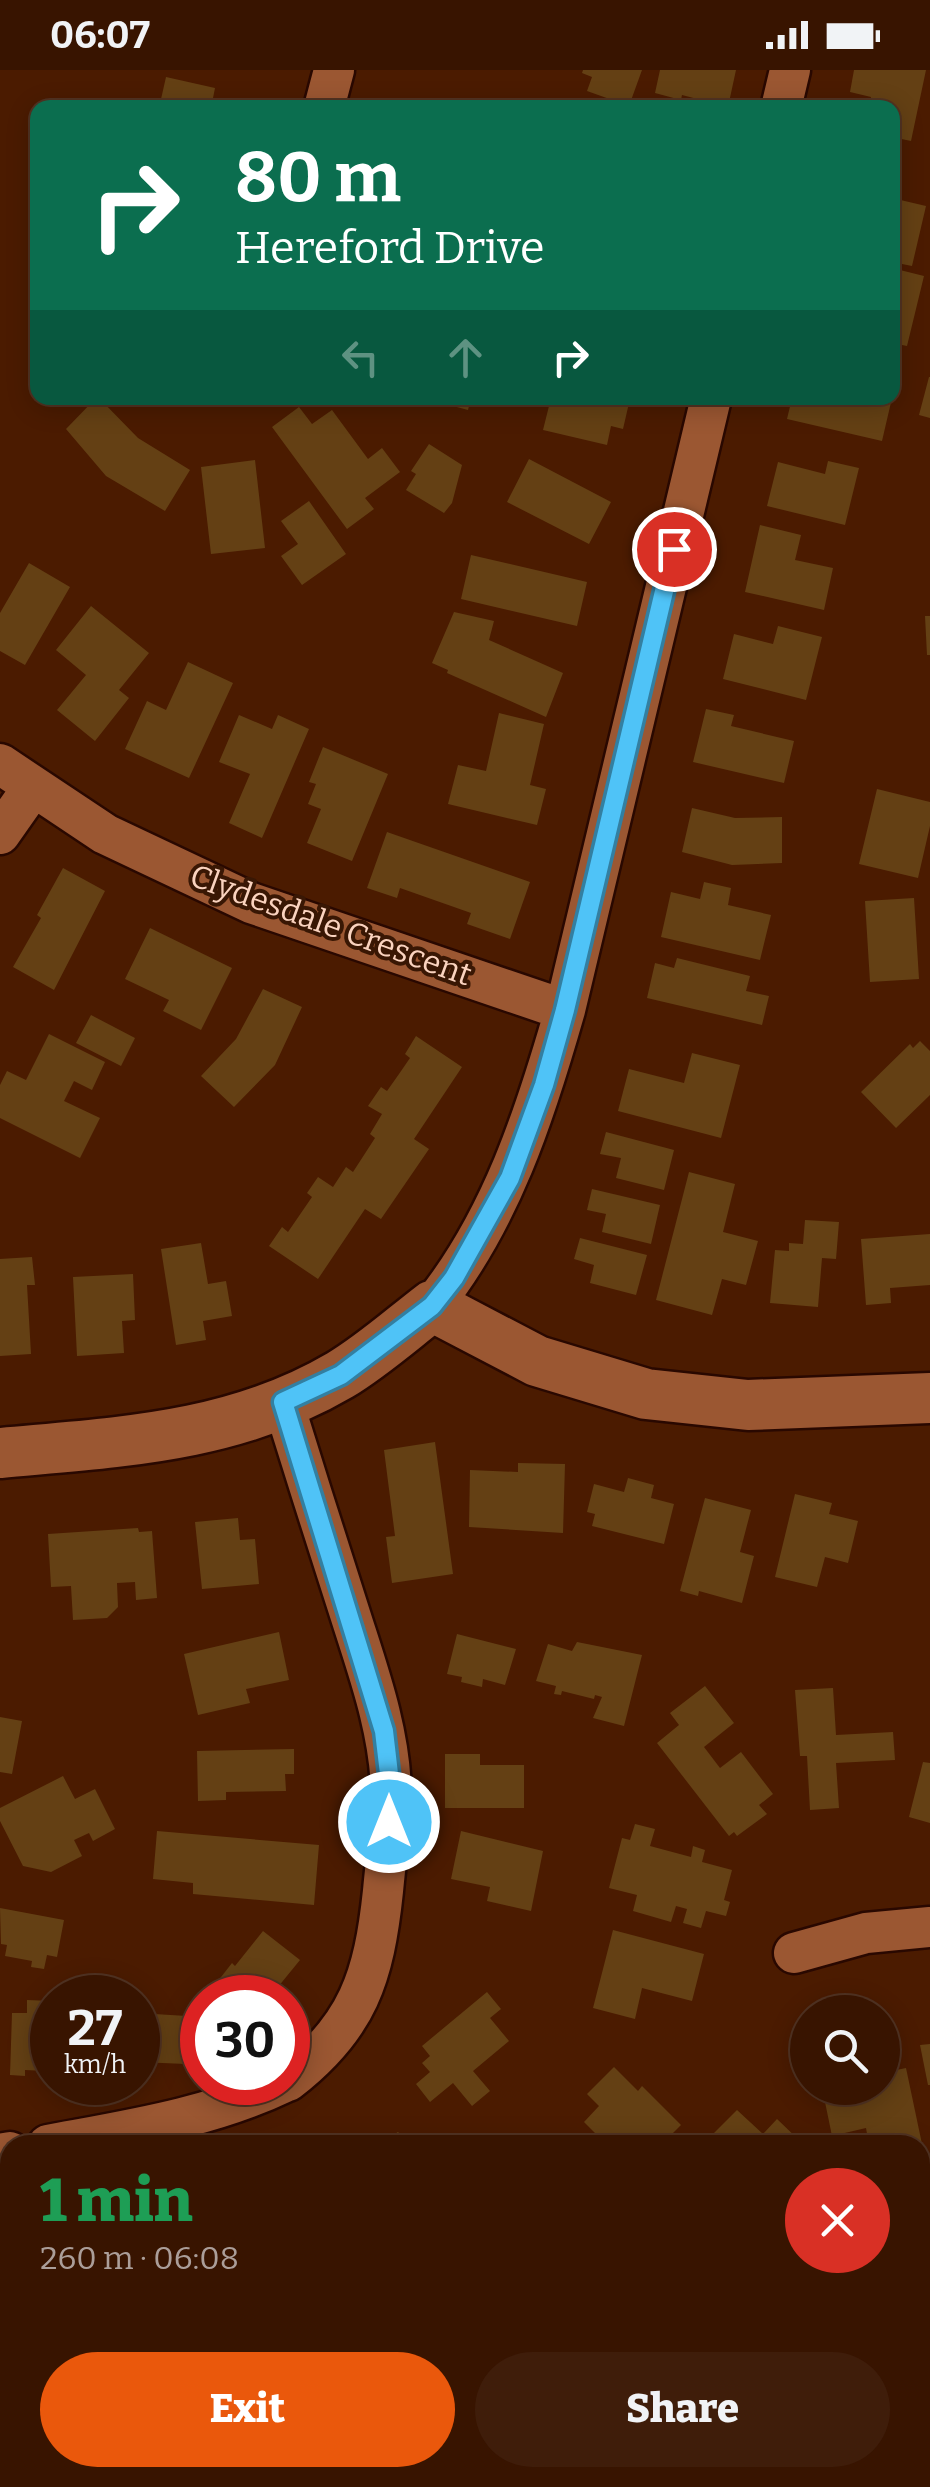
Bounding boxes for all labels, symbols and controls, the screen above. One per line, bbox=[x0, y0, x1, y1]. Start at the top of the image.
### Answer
text: 06:07 bbox=[50, 12, 150, 58]
text: 80 m bbox=[235, 136, 401, 220]
icon: right bbox=[70, 140, 200, 270]
text: Hereford Drive bbox=[235, 221, 545, 275]
icon: left bbox=[333, 330, 388, 385]
icon: ahead bbox=[438, 330, 493, 385]
icon: right bbox=[543, 330, 598, 385]
pin bbox=[632, 507, 717, 592]
icon: arrive bbox=[647, 522, 702, 577]
street label: Clydesdale Crescent bbox=[185, 856, 477, 994]
position arrow bbox=[337, 1770, 441, 1874]
speed limit sign: 30 bbox=[180, 1975, 310, 2105]
map controls bbox=[790, 1995, 900, 2105]
button: search bbox=[790, 1995, 900, 2105]
text: 27 bbox=[68, 1998, 122, 2058]
text: km/h bbox=[64, 2050, 126, 2080]
text: 1 min bbox=[40, 2165, 193, 2237]
button: close bbox=[785, 2168, 890, 2273]
text: 260 m · 06:08 bbox=[40, 2239, 239, 2277]
button: Exit bbox=[40, 2352, 455, 2467]
button: Share bbox=[475, 2352, 890, 2467]

